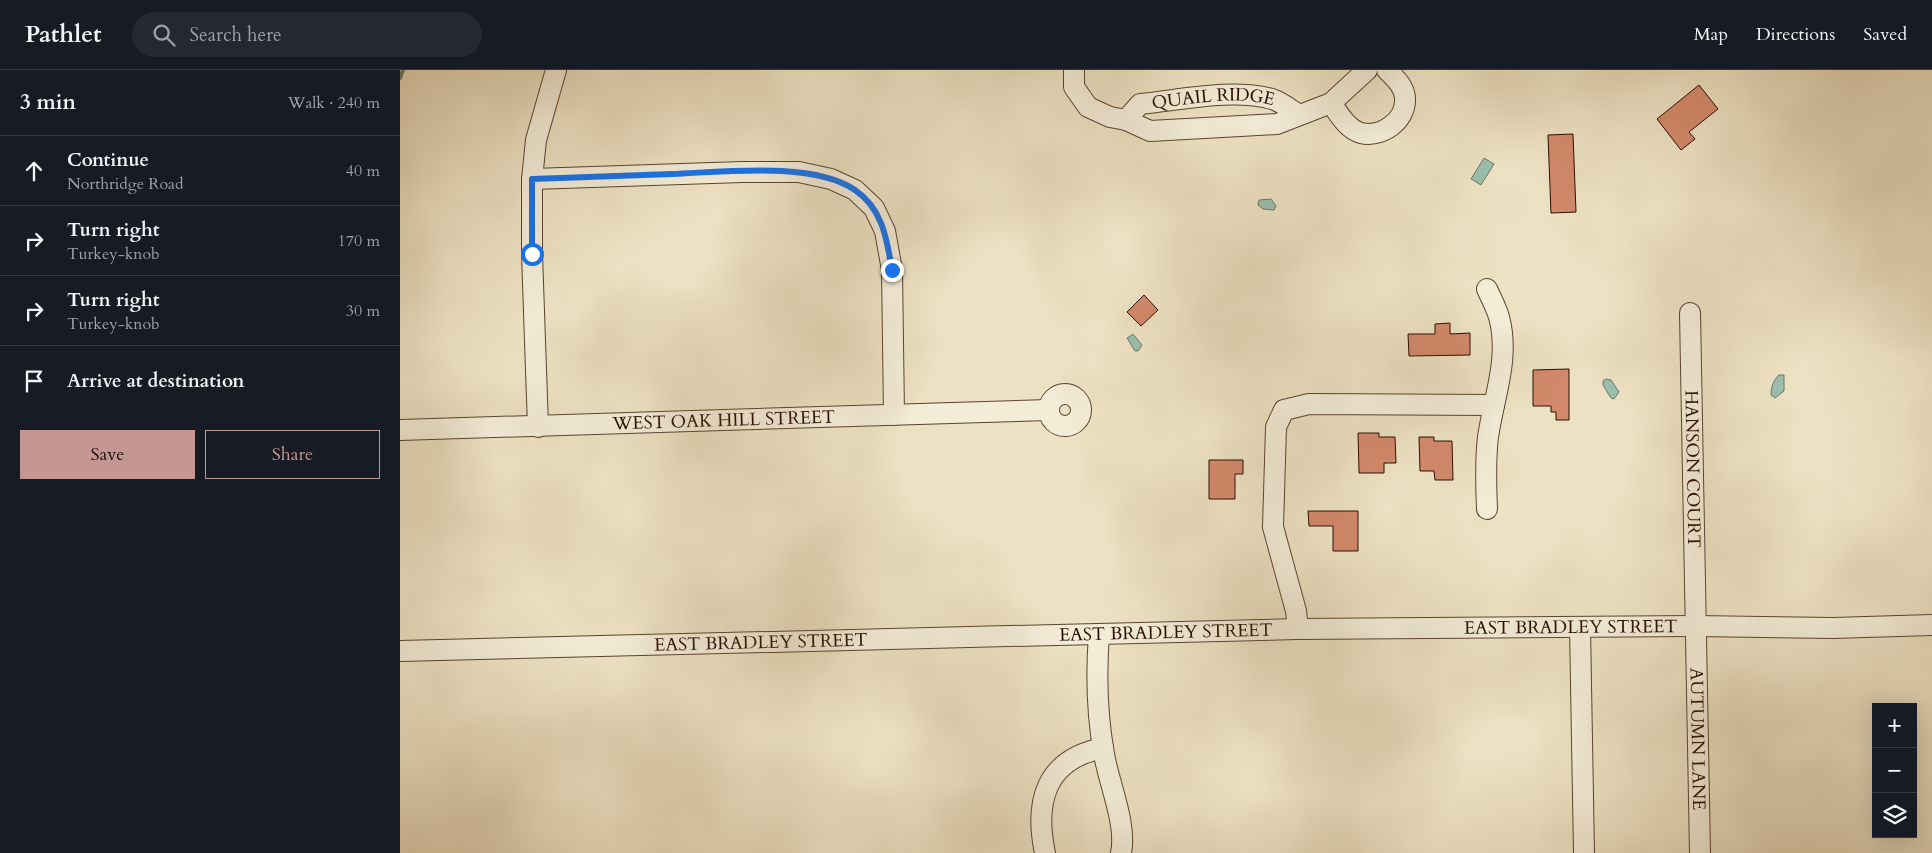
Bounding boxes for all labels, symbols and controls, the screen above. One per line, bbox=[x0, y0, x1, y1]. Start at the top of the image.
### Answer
search box bbox=[132, 12, 482, 57]
text: Pathlet bbox=[25, 18, 102, 51]
icon: search bbox=[150, 21, 178, 49]
text: Search here bbox=[190, 22, 282, 48]
text: Map bbox=[1694, 22, 1728, 47]
text: Directions bbox=[1756, 22, 1835, 47]
text: Saved bbox=[1863, 22, 1907, 47]
street label: QUAIL RIDGE bbox=[1150, 82, 1277, 116]
text: 3 min bbox=[20, 88, 76, 117]
text: Walk · 240 m bbox=[288, 92, 380, 114]
text: Continue bbox=[67, 147, 149, 173]
icon: ahead bbox=[20, 157, 48, 185]
text: 40 m bbox=[346, 160, 380, 182]
text: Northridge Road bbox=[67, 173, 184, 195]
text: Turn right bbox=[67, 217, 159, 243]
icon: right bbox=[20, 227, 48, 255]
text: 170 m bbox=[338, 230, 380, 252]
text: Turkey-knob bbox=[67, 243, 160, 265]
route start bbox=[521, 243, 544, 266]
route end bbox=[881, 259, 904, 282]
text: Turn right bbox=[67, 287, 159, 313]
icon: right bbox=[20, 297, 48, 325]
text: 30 m bbox=[346, 300, 380, 322]
text: Turkey-knob bbox=[67, 313, 160, 335]
icon: arrive bbox=[20, 367, 48, 395]
text: Arrive at destination bbox=[67, 368, 244, 394]
street label: HANSON COURT bbox=[1678, 390, 1706, 548]
street label: WEST OAK HILL STREET bbox=[611, 405, 836, 436]
button: Save bbox=[20, 430, 195, 479]
button: Share bbox=[205, 430, 380, 479]
street label: EAST BRADLEY STREET bbox=[1464, 614, 1678, 641]
street label: EAST BRADLEY STREET bbox=[1059, 618, 1273, 648]
street label: EAST BRADLEY STREET bbox=[654, 628, 868, 658]
street label: AUTUMN LANE bbox=[1684, 667, 1711, 811]
map controls bbox=[1872, 703, 1917, 838]
button: + bbox=[1872, 703, 1917, 748]
button: − bbox=[1872, 748, 1917, 793]
button: layers bbox=[1872, 793, 1917, 838]

